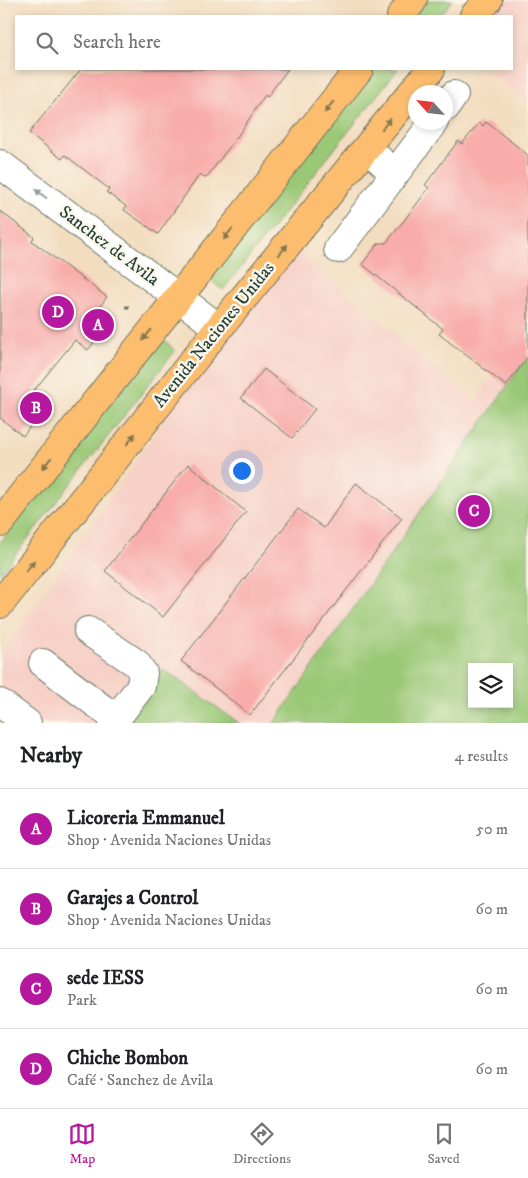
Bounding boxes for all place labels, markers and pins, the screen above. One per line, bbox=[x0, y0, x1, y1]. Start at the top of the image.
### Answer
pin: D bbox=[42, 293, 74, 331]
pin: A bbox=[82, 306, 114, 344]
pin: B bbox=[20, 389, 52, 427]
pin: C bbox=[458, 492, 490, 530]

